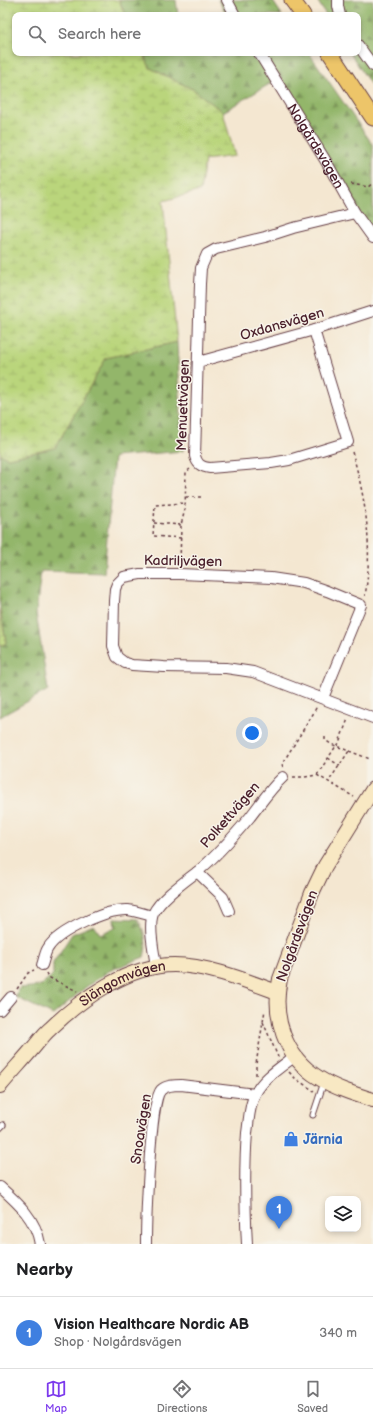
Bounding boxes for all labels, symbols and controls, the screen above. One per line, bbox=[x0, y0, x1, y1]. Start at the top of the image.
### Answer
search box bbox=[12, 12, 361, 56]
icon: search bbox=[26, 23, 48, 45]
text: Search here bbox=[58, 25, 141, 44]
street label: Nolgårdsvägen bbox=[284, 100, 348, 191]
street label: Oxdansvägen bbox=[238, 304, 326, 344]
street label: Menuettvägen bbox=[173, 359, 193, 451]
street label: Kadriljvägen bbox=[144, 552, 222, 570]
your location bbox=[242, 723, 262, 743]
street label: Polkettvägen bbox=[197, 779, 263, 851]
street label: Nolgårdsvägen bbox=[273, 888, 321, 984]
street label: Slängomvägen bbox=[76, 957, 167, 1010]
street label: Snoavägen bbox=[127, 1092, 155, 1165]
shop icon: Järnia bbox=[282, 1130, 300, 1148]
place label: Järnia bbox=[303, 1131, 343, 1148]
pin: 1 bbox=[266, 1196, 292, 1229]
map controls bbox=[325, 1196, 361, 1232]
button: layers bbox=[325, 1196, 361, 1232]
text: Nearby bbox=[16, 1260, 73, 1280]
text: Vision Healthcare Nordic AB bbox=[54, 1315, 249, 1334]
text: 1 bbox=[26, 1325, 32, 1341]
text: 340 m bbox=[319, 1325, 357, 1341]
text: Shop · Nolgårdsvägen bbox=[54, 1334, 182, 1350]
tab: Map bbox=[45, 1378, 67, 1415]
tab: Directions bbox=[157, 1378, 207, 1415]
tab: Saved bbox=[297, 1378, 328, 1415]

